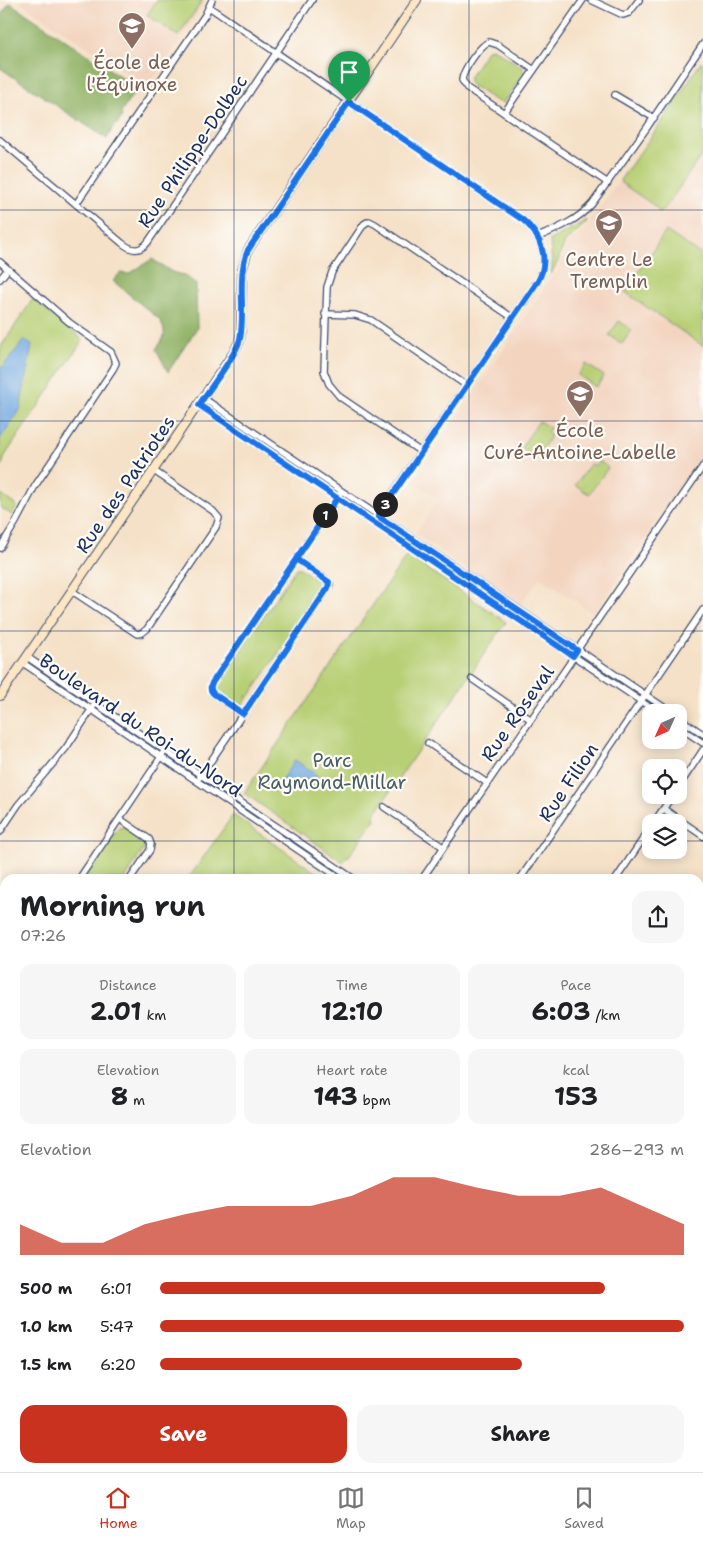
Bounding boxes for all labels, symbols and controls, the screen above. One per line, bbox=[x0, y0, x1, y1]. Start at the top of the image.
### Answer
school or university icon: École de l'Équinoxe bbox=[117, 11, 147, 50]
place label: École de l'Équinoxe bbox=[86, 49, 178, 97]
pin bbox=[328, 51, 370, 102]
icon: arrive bbox=[335, 58, 363, 86]
street label: Rue Philippe-Dolbec bbox=[132, 70, 253, 233]
school or university icon: Centre Le Tremplin bbox=[594, 208, 624, 247]
place label: Centre Le Tremplin bbox=[565, 247, 653, 294]
school or university icon: École Curé-Antoine-Labelle bbox=[565, 379, 595, 418]
street label: Rue des Patriotes bbox=[70, 410, 181, 558]
place label: École Curé-Antoine-Labelle bbox=[484, 417, 676, 465]
pin: 3 bbox=[372, 492, 398, 516]
text: 3 bbox=[381, 495, 390, 513]
pin: 1 bbox=[312, 502, 338, 528]
text: 1 bbox=[322, 506, 329, 524]
street label: Boulevard du Roi-du-Nord bbox=[34, 648, 247, 803]
street label: Rue Roseval bbox=[475, 660, 560, 766]
north arrow bbox=[642, 704, 688, 749]
map controls bbox=[642, 704, 687, 859]
street label: Rue Filion bbox=[533, 738, 604, 827]
park label: Parc Raymond-Millar bbox=[258, 748, 406, 795]
button: locate bbox=[642, 759, 687, 804]
button: layers bbox=[642, 814, 687, 859]
text: Morning run bbox=[20, 887, 205, 925]
button: share bbox=[632, 891, 684, 943]
text: 07:26 bbox=[20, 925, 66, 946]
text: Distance bbox=[99, 976, 157, 994]
text: Time bbox=[336, 976, 368, 994]
text: Pace bbox=[561, 976, 591, 994]
text: 2.01 bbox=[90, 994, 142, 1028]
text: 12:10 bbox=[321, 994, 383, 1028]
text: 6:03 bbox=[532, 994, 591, 1028]
text: km bbox=[142, 1006, 166, 1024]
text: /km bbox=[591, 1006, 620, 1024]
text: Elevation bbox=[97, 1061, 159, 1079]
text: Heart rate bbox=[316, 1061, 388, 1079]
text: kcal bbox=[562, 1061, 590, 1079]
text: 8 bbox=[111, 1079, 128, 1113]
text: 143 bbox=[313, 1079, 358, 1113]
text: 153 bbox=[554, 1079, 598, 1113]
text: m bbox=[128, 1091, 145, 1109]
text: bpm bbox=[358, 1091, 391, 1109]
text: Elevation bbox=[20, 1139, 92, 1160]
text: 286–293 m bbox=[589, 1139, 684, 1160]
text: 500 m bbox=[20, 1278, 72, 1299]
text: 6:01 bbox=[100, 1278, 132, 1299]
text: 1.0 km bbox=[20, 1316, 72, 1337]
text: 5:47 bbox=[100, 1316, 134, 1337]
text: 1.5 km bbox=[20, 1354, 72, 1375]
text: 6:20 bbox=[100, 1354, 136, 1375]
button: Save bbox=[20, 1405, 347, 1463]
button: Share bbox=[357, 1405, 684, 1463]
tab: Home bbox=[99, 1484, 138, 1532]
tab: Map bbox=[336, 1484, 366, 1532]
tab: Saved bbox=[564, 1484, 604, 1532]

